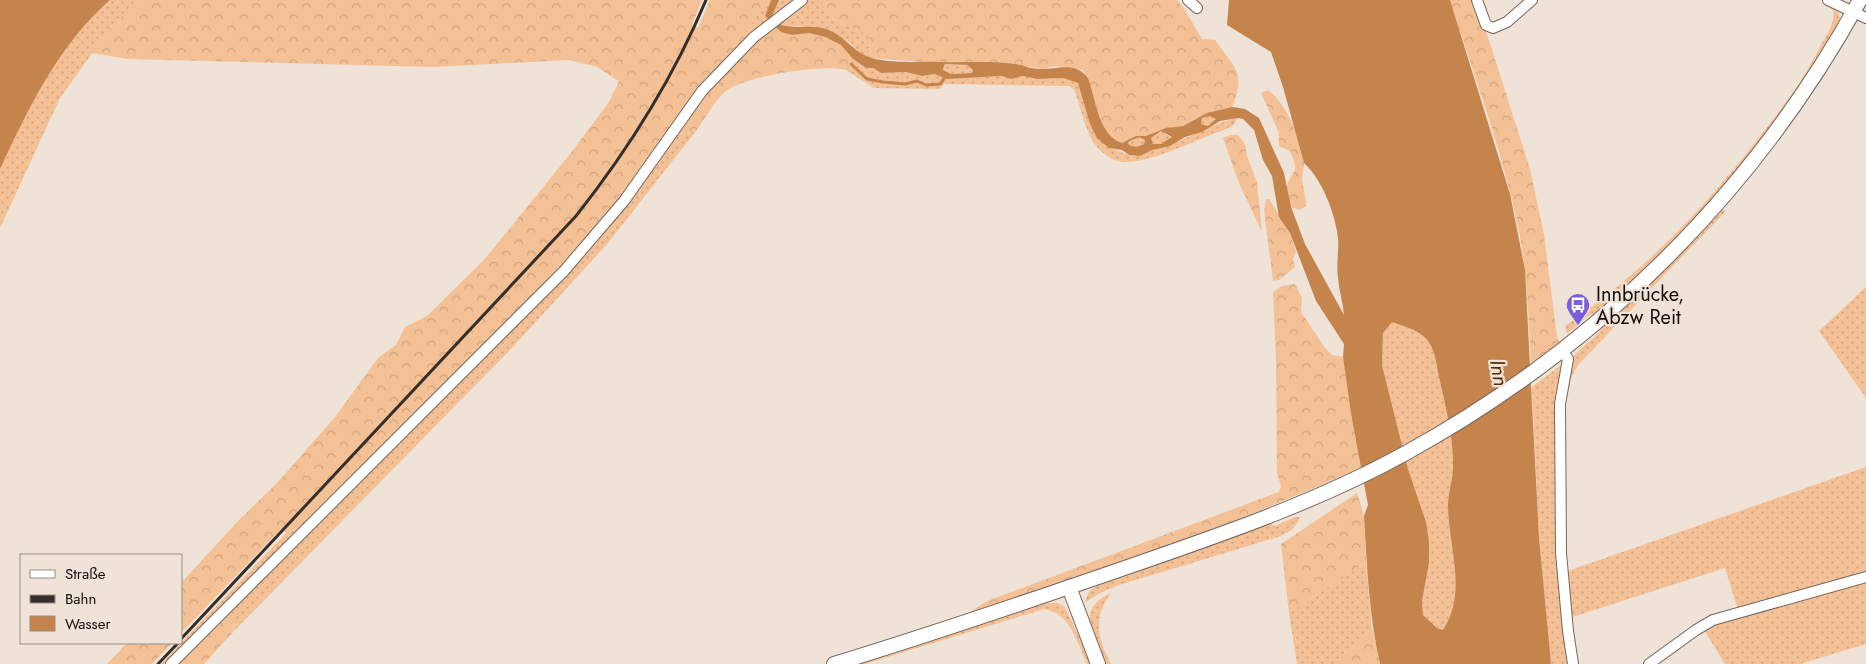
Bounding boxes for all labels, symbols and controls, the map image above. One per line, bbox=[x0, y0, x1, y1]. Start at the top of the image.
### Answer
place label: Innbrücke, Abzw Reit bbox=[1596, 280, 1684, 332]
bus stop icon: Innbrücke, Abzw Reit bbox=[1565, 292, 1591, 326]
water label: Inn bbox=[1482, 358, 1516, 388]
legend bbox=[20, 554, 182, 644]
text: Straße bbox=[65, 563, 106, 585]
text: Bahn bbox=[65, 588, 96, 610]
text: Wasser bbox=[65, 613, 111, 635]

